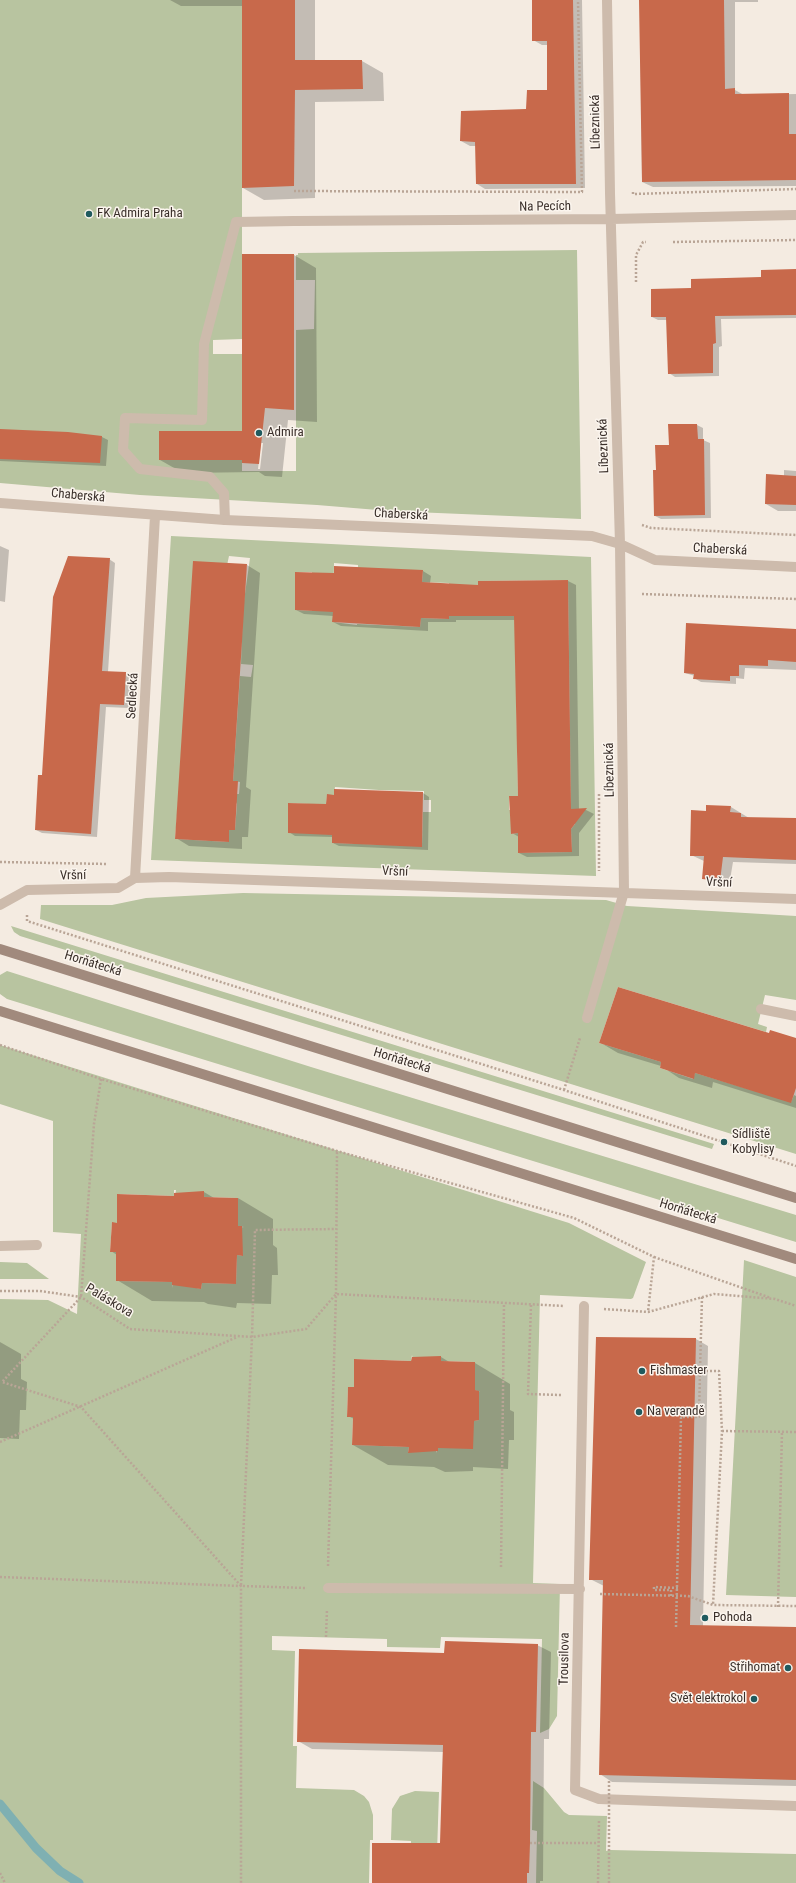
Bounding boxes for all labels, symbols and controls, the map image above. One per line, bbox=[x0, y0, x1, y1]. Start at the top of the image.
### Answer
street label: Líbeznická bbox=[588, 94, 604, 150]
street label: Na Pecích bbox=[519, 199, 571, 215]
place label: FK Admira Praha bbox=[97, 206, 183, 222]
marker: FK Admira Praha bbox=[84, 209, 94, 219]
street label: Líbeznická bbox=[595, 418, 613, 474]
place label: Admira bbox=[267, 425, 304, 441]
marker: Admira bbox=[254, 428, 264, 438]
street label: Chaberská bbox=[50, 486, 106, 506]
street label: Chaberská bbox=[373, 506, 429, 524]
street label: Chaberská bbox=[692, 541, 748, 559]
street label: Sedlecká bbox=[124, 672, 142, 720]
street label: Líbeznická bbox=[602, 742, 618, 798]
street label: Vršní bbox=[382, 864, 408, 880]
street label: Vršní bbox=[60, 868, 86, 884]
street label: Vršní bbox=[706, 875, 732, 891]
street label: Horňátecká bbox=[62, 948, 124, 980]
street label: Horňátecká bbox=[371, 1045, 433, 1077]
place label: Sídliště Kobylisy bbox=[732, 1127, 775, 1158]
marker: Sídliště Kobylisy bbox=[719, 1137, 729, 1147]
street label: Horňátecká bbox=[657, 1196, 719, 1228]
street label: Paláskova bbox=[82, 1281, 136, 1321]
place label: Fishmaster bbox=[650, 1363, 707, 1379]
marker: Fishmaster bbox=[637, 1366, 647, 1376]
place label: Na verandě bbox=[647, 1404, 705, 1420]
marker: Na verandě bbox=[634, 1407, 644, 1417]
place label: Pohoda bbox=[713, 1610, 752, 1626]
marker: Pohoda bbox=[700, 1613, 710, 1623]
street label: Trousilova bbox=[557, 1632, 573, 1686]
place label: Střihomat bbox=[730, 1660, 780, 1676]
marker: Střihomat bbox=[783, 1663, 793, 1673]
place label: Svět elektrokol bbox=[670, 1691, 746, 1707]
marker: Svět elektrokol bbox=[749, 1694, 759, 1704]

